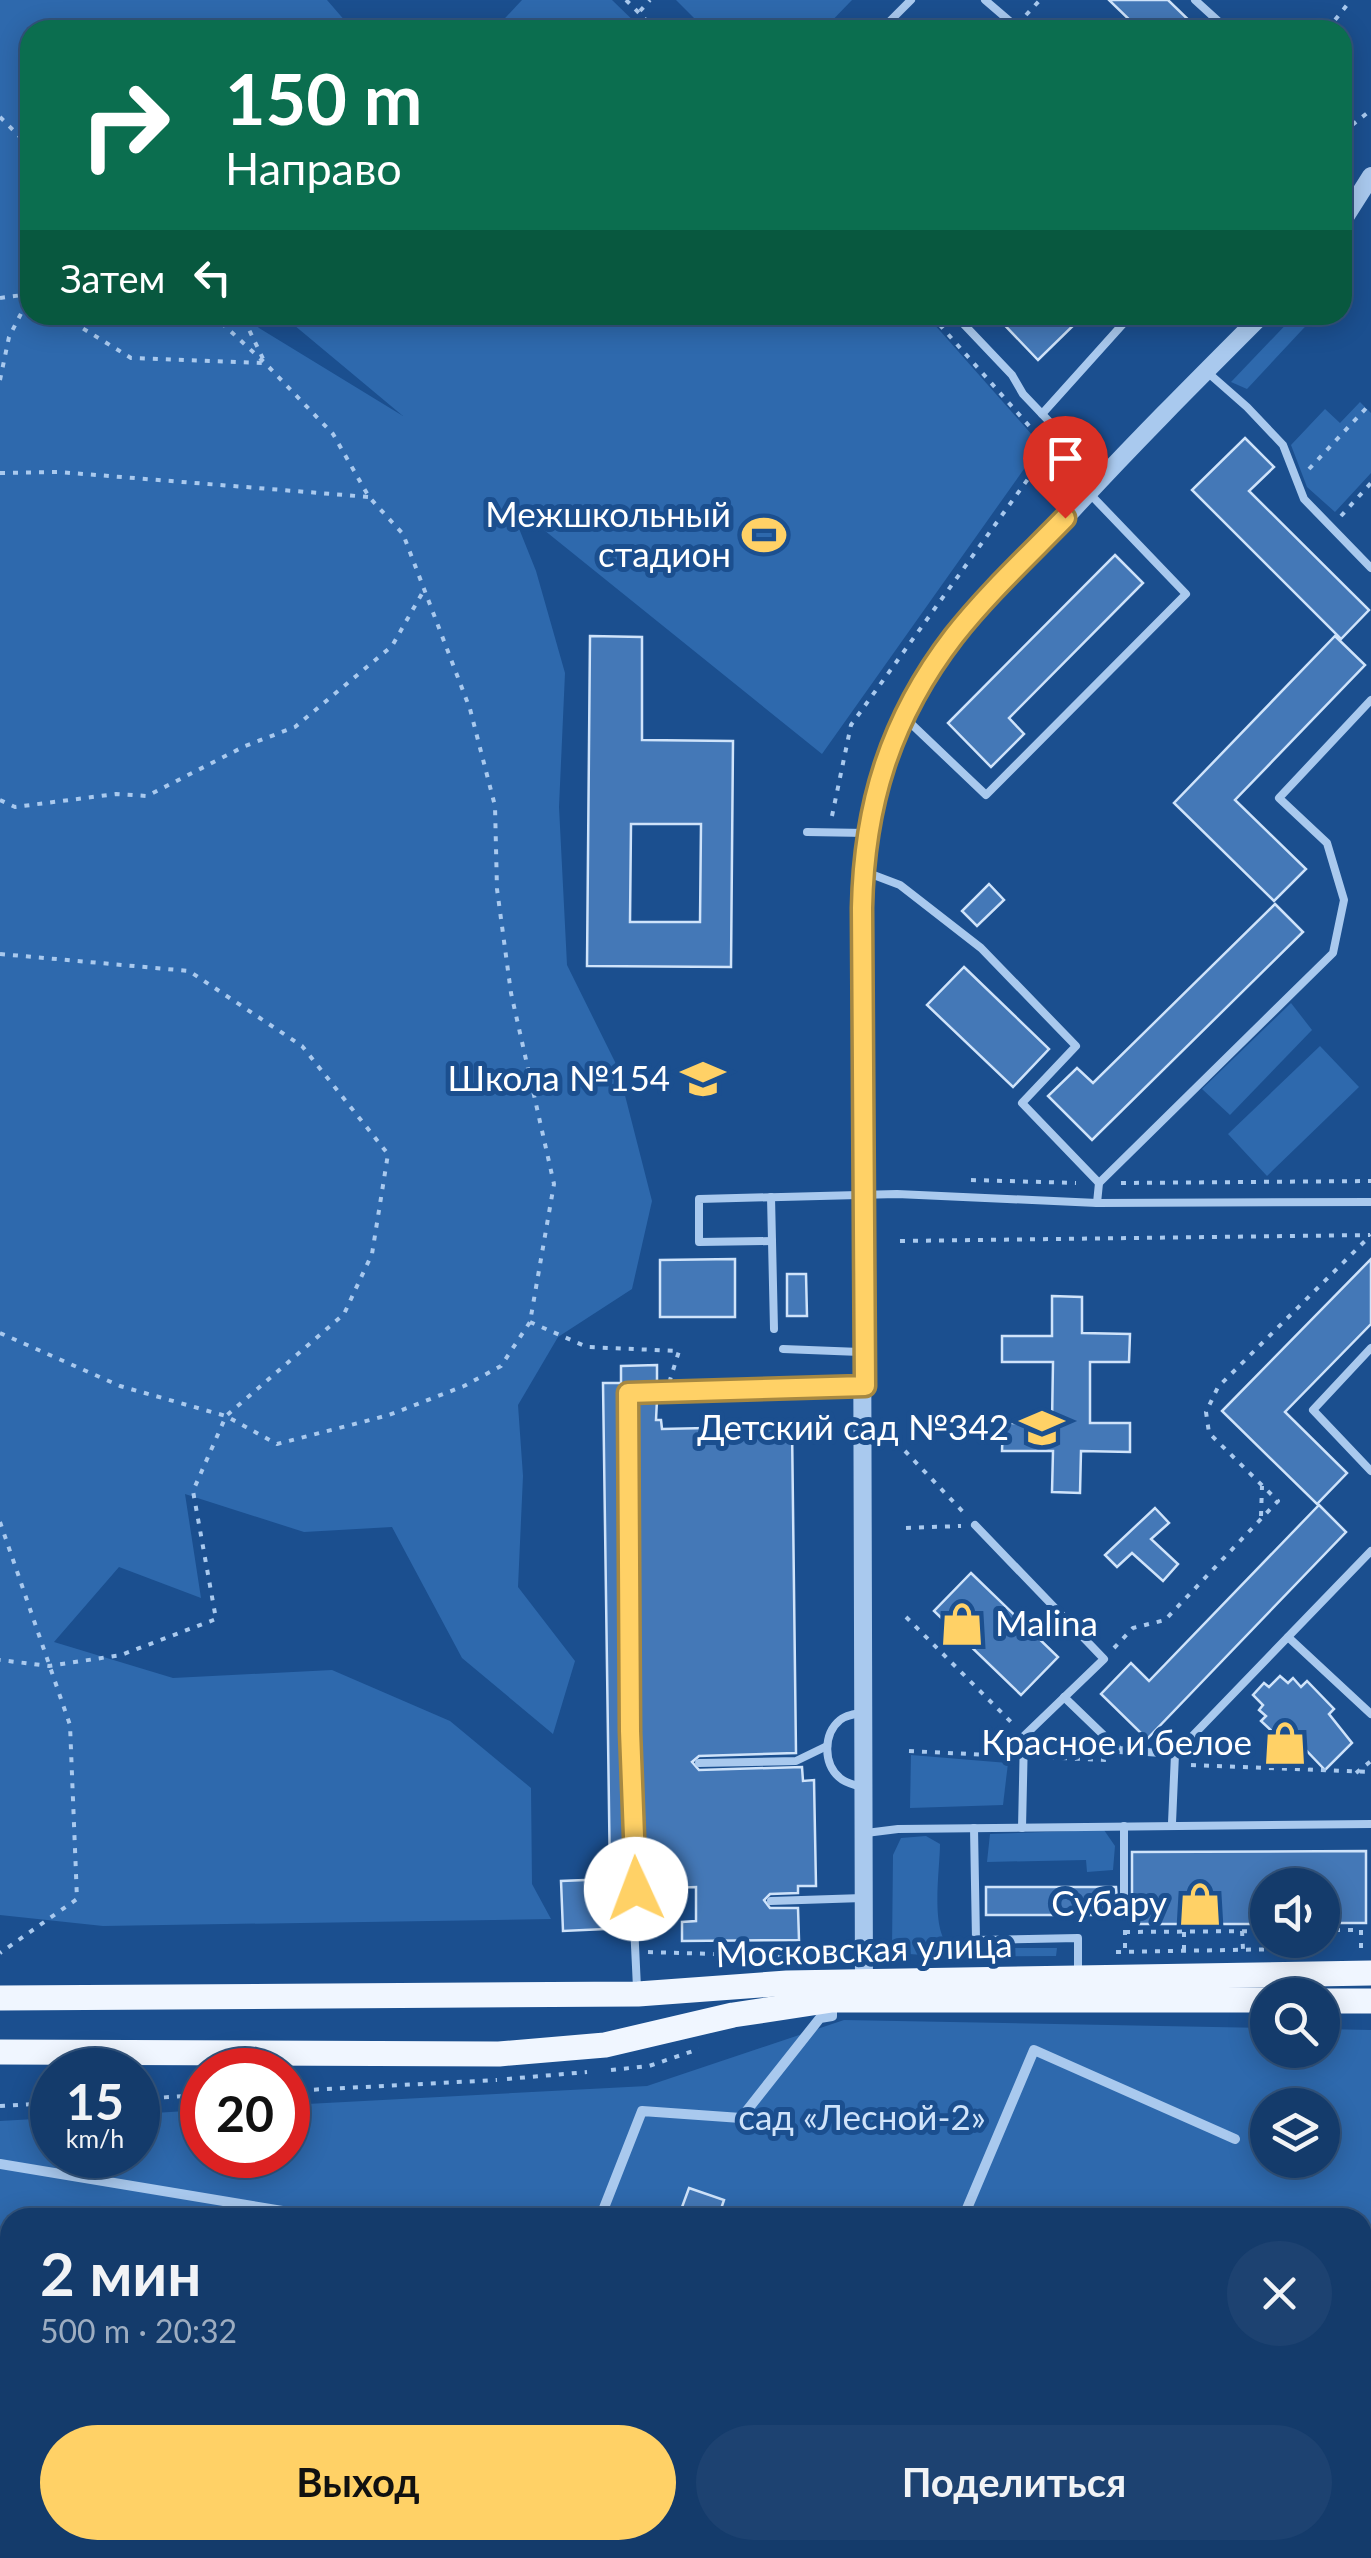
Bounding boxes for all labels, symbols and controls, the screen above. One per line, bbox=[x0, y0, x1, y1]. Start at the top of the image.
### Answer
text: 150 m bbox=[225, 56, 422, 140]
icon: right bbox=[60, 60, 190, 190]
text: Направо bbox=[225, 141, 402, 195]
icon: left bbox=[185, 250, 240, 305]
text: Затем bbox=[60, 255, 165, 301]
pin bbox=[1023, 416, 1108, 519]
icon: arrive bbox=[1038, 431, 1093, 486]
place label: Межшкольный стадион bbox=[485, 492, 731, 574]
sports icon: Межшкольный стадион bbox=[740, 511, 788, 559]
school or university icon: Школа №154 bbox=[679, 1055, 727, 1103]
place label: Школа №154 bbox=[448, 1056, 670, 1098]
school or university icon: Детский сад №342 bbox=[1018, 1404, 1066, 1452]
place label: Детский сад №342 bbox=[697, 1405, 1009, 1447]
shop icon: Malina bbox=[938, 1600, 986, 1648]
place label: Malina bbox=[995, 1601, 1098, 1643]
shop icon: Красное и белое bbox=[1261, 1719, 1309, 1767]
place label: Красное и белое bbox=[981, 1720, 1252, 1762]
position arrow bbox=[584, 1837, 688, 1941]
map controls bbox=[1250, 1868, 1340, 2178]
button: sound bbox=[1250, 1868, 1340, 1958]
shop icon: Субару bbox=[1176, 1880, 1224, 1928]
place label: Субару bbox=[1051, 1881, 1167, 1923]
street label: Московская улица bbox=[715, 1922, 1013, 1974]
button: search bbox=[1250, 1978, 1340, 2068]
speed limit sign: 20 bbox=[180, 2048, 310, 2178]
text: 15 bbox=[66, 2071, 124, 2131]
button: layers bbox=[1250, 2088, 1340, 2178]
park label: сад «Лесной-2» bbox=[738, 2095, 986, 2137]
text: km/h bbox=[66, 2123, 124, 2153]
text: 2 мин bbox=[40, 2237, 202, 2309]
button: close bbox=[1227, 2241, 1332, 2346]
text: 500 m · 20:32 bbox=[40, 2311, 237, 2350]
button: Выход bbox=[40, 2425, 676, 2540]
button: Поделиться bbox=[696, 2425, 1332, 2540]

